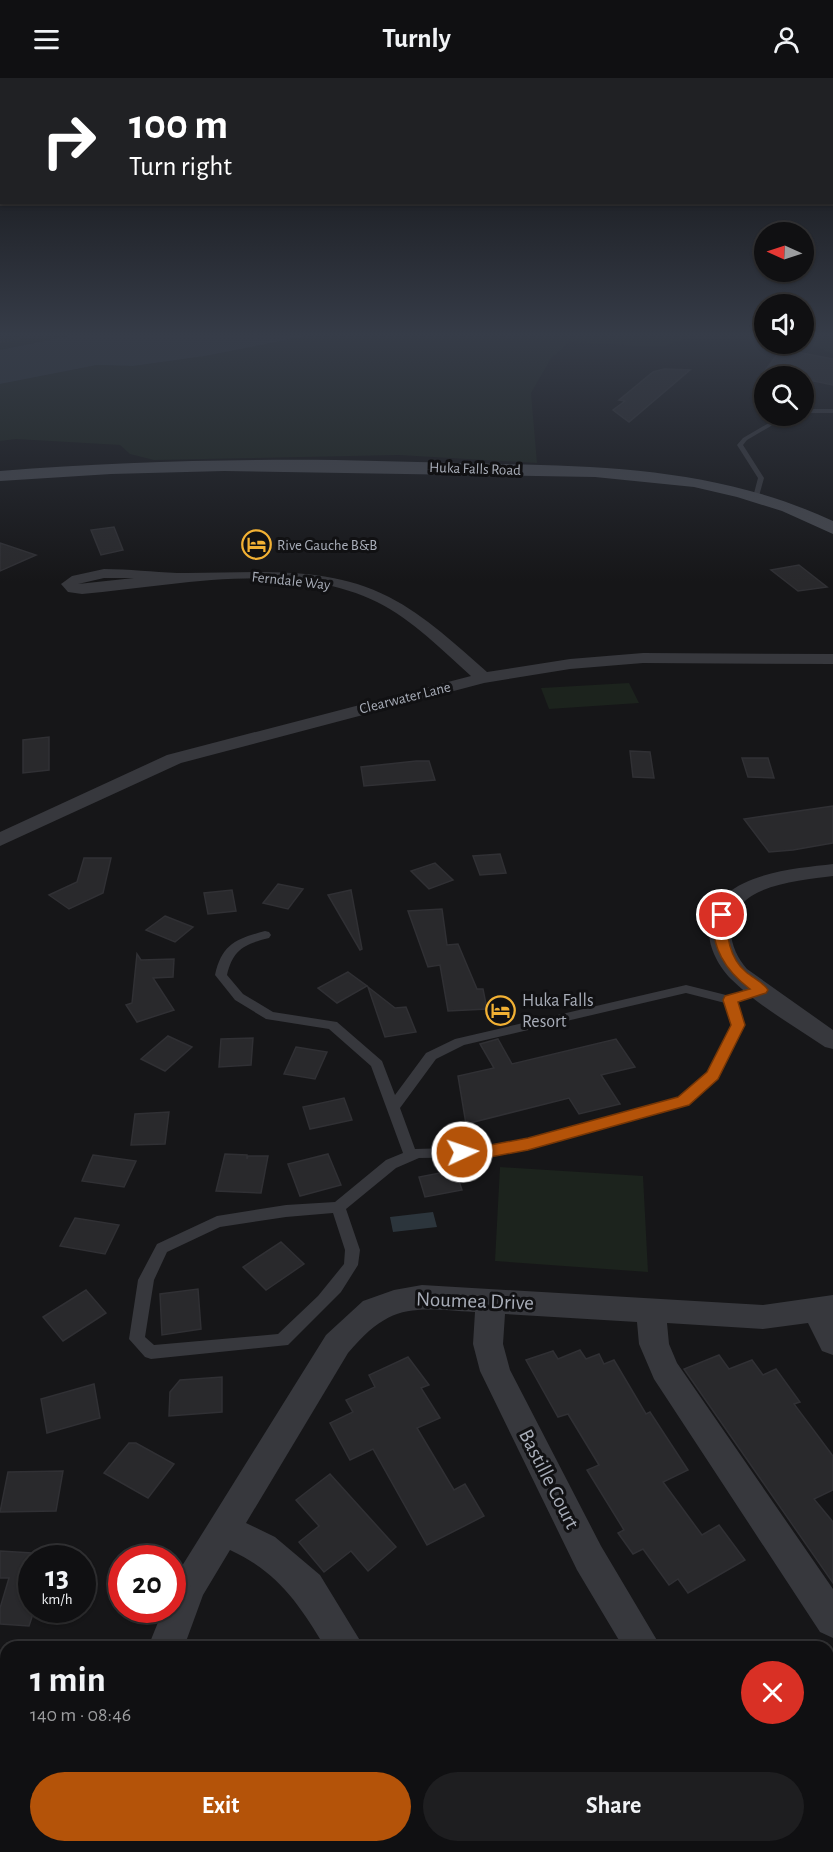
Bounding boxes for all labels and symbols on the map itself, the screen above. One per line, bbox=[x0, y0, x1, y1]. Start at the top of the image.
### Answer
north arrow bbox=[754, 222, 814, 282]
street label: Huka Falls Road bbox=[429, 460, 521, 478]
hotel icon: Rive Gauche B&B bbox=[240, 529, 272, 561]
place label: Rive Gauche B&B bbox=[277, 538, 377, 553]
street label: Ferndale Way bbox=[251, 569, 332, 593]
street label: Clearwater Lane bbox=[358, 679, 452, 717]
pin bbox=[696, 889, 747, 940]
place label: Huka Falls Resort bbox=[522, 992, 594, 1031]
hotel icon: Huka Falls Resort bbox=[485, 995, 517, 1027]
position arrow bbox=[430, 1120, 494, 1184]
street label: Noumea Drive bbox=[416, 1288, 534, 1314]
street label: Bastille Court bbox=[515, 1426, 583, 1533]
speed limit sign: 20 bbox=[108, 1545, 186, 1623]

